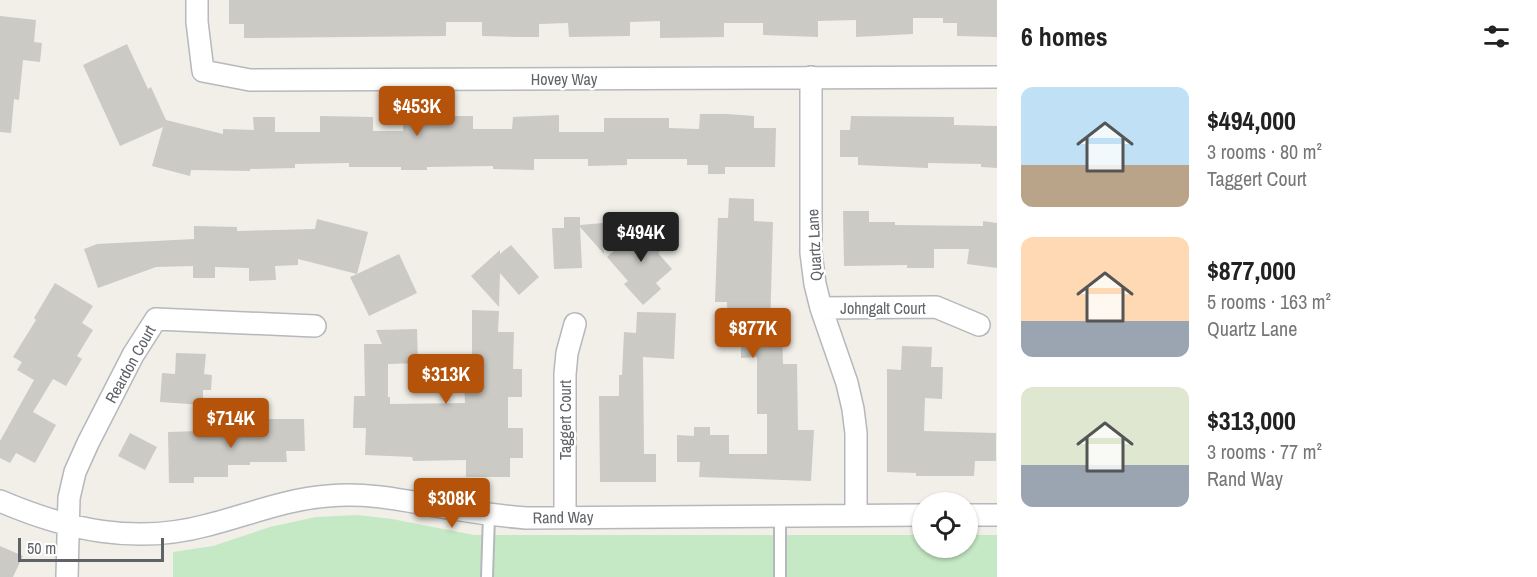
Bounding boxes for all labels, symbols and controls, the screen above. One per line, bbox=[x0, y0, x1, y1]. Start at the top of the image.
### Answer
text: 6 homes bbox=[1021, 19, 1108, 54]
icon: filters bbox=[1480, 20, 1513, 53]
street label: Hovey Way bbox=[531, 68, 598, 90]
pin: $453K bbox=[375, 86, 459, 137]
text: $453K bbox=[393, 92, 441, 119]
text: $494,000 bbox=[1207, 103, 1296, 138]
icon: home bbox=[1069, 111, 1141, 183]
text: 3 rooms · 80 m² bbox=[1207, 138, 1322, 165]
text: Taggert Court bbox=[1207, 165, 1307, 192]
street label: Quartz Lane bbox=[801, 208, 827, 282]
pin: $494K bbox=[599, 212, 683, 263]
text: $494K bbox=[617, 218, 665, 245]
text: $877,000 bbox=[1207, 253, 1296, 288]
icon: home bbox=[1069, 261, 1141, 333]
text: 5 rooms · 163 m² bbox=[1207, 288, 1331, 315]
street label: Johngalt Court bbox=[840, 297, 926, 319]
pin: $877K bbox=[711, 308, 795, 359]
text: $877K bbox=[729, 314, 777, 341]
text: Quartz Lane bbox=[1207, 315, 1297, 342]
street label: Reardon Court bbox=[100, 321, 161, 407]
pin: $313K bbox=[404, 354, 488, 405]
text: $313K bbox=[422, 360, 470, 387]
street label: Taggert Court bbox=[554, 380, 576, 460]
pin: $714K bbox=[189, 398, 273, 449]
text: $313,000 bbox=[1207, 403, 1296, 438]
text: $714K bbox=[207, 404, 255, 431]
icon: home bbox=[1069, 411, 1141, 483]
text: 3 rooms · 77 m² bbox=[1207, 438, 1322, 465]
text: Rand Way bbox=[1207, 465, 1283, 492]
pin: $308K bbox=[410, 478, 494, 529]
text: $308K bbox=[428, 484, 476, 511]
map controls bbox=[912, 492, 978, 558]
button: locate bbox=[912, 492, 978, 558]
street label: Rand Way bbox=[532, 505, 594, 529]
scale bar bbox=[18, 535, 164, 562]
text: 50 m bbox=[27, 537, 56, 559]

